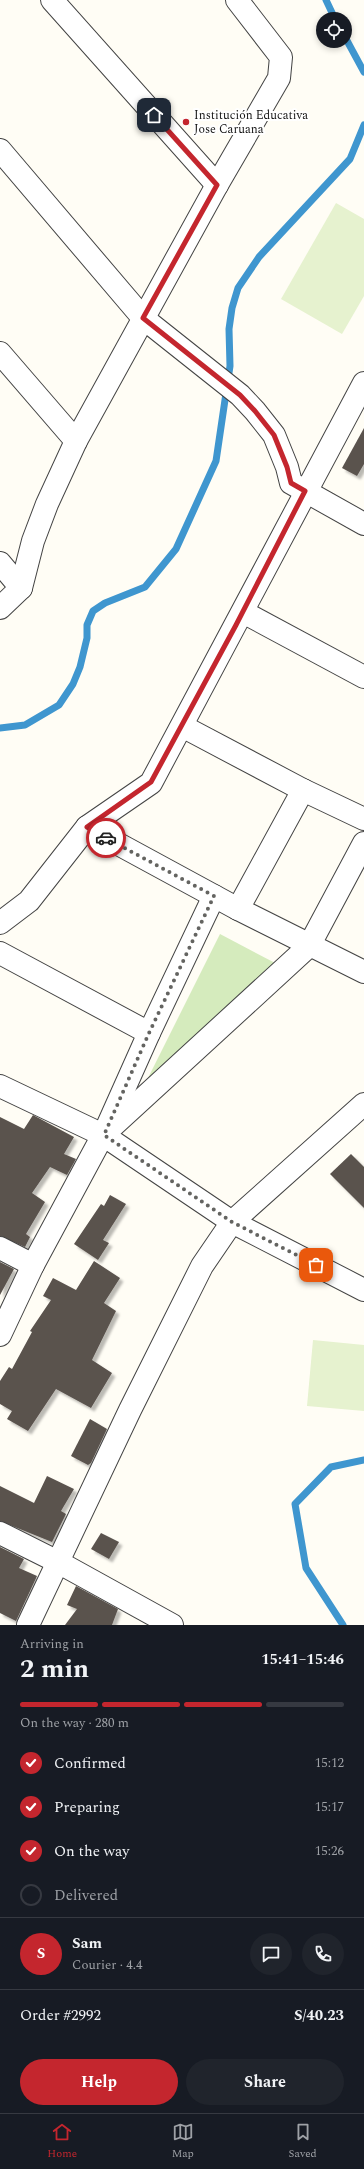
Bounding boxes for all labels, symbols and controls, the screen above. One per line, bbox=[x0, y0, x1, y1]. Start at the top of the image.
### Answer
map controls bbox=[316, 12, 352, 48]
button: locate bbox=[316, 12, 352, 48]
pin bbox=[137, 98, 171, 132]
icon: home bbox=[143, 104, 165, 126]
place label: Institución Educativa Jose Caruana bbox=[194, 106, 308, 139]
marker: Institución Educativa Jose Caruana bbox=[181, 117, 191, 127]
courier bbox=[86, 818, 126, 858]
icon: car bbox=[95, 827, 117, 849]
pin bbox=[299, 1248, 333, 1282]
icon: bag bbox=[305, 1254, 327, 1276]
text: Arriving in bbox=[20, 1634, 84, 1654]
text: 15:41–15:46 bbox=[261, 1648, 344, 1671]
text: 2 min bbox=[20, 1649, 89, 1689]
text: On the way · 280 m bbox=[20, 1713, 129, 1733]
icon: check bbox=[20, 1752, 42, 1774]
text: Confirmed bbox=[54, 1752, 126, 1775]
text: 15:12 bbox=[315, 1753, 344, 1773]
icon: check bbox=[20, 1796, 42, 1818]
text: Preparing bbox=[54, 1796, 120, 1819]
text: 15:17 bbox=[315, 1797, 344, 1817]
icon: check bbox=[20, 1840, 42, 1862]
text: On the way bbox=[54, 1840, 129, 1863]
text: 15:26 bbox=[315, 1841, 344, 1861]
text: Delivered bbox=[54, 1884, 118, 1907]
text: Sam bbox=[72, 1932, 102, 1955]
button: chat bbox=[250, 1933, 292, 1975]
button: phone bbox=[302, 1933, 344, 1975]
text: S bbox=[37, 1942, 45, 1965]
text: Courier · 4.4 bbox=[72, 1955, 142, 1975]
text: Order #2992 bbox=[20, 2004, 101, 2027]
text: S/40.23 bbox=[294, 2004, 344, 2027]
button: Help bbox=[20, 2059, 178, 2105]
button: Share bbox=[186, 2059, 344, 2105]
tab: Home bbox=[47, 2121, 77, 2162]
tab: Map bbox=[172, 2121, 194, 2162]
tab: Saved bbox=[288, 2121, 317, 2162]

